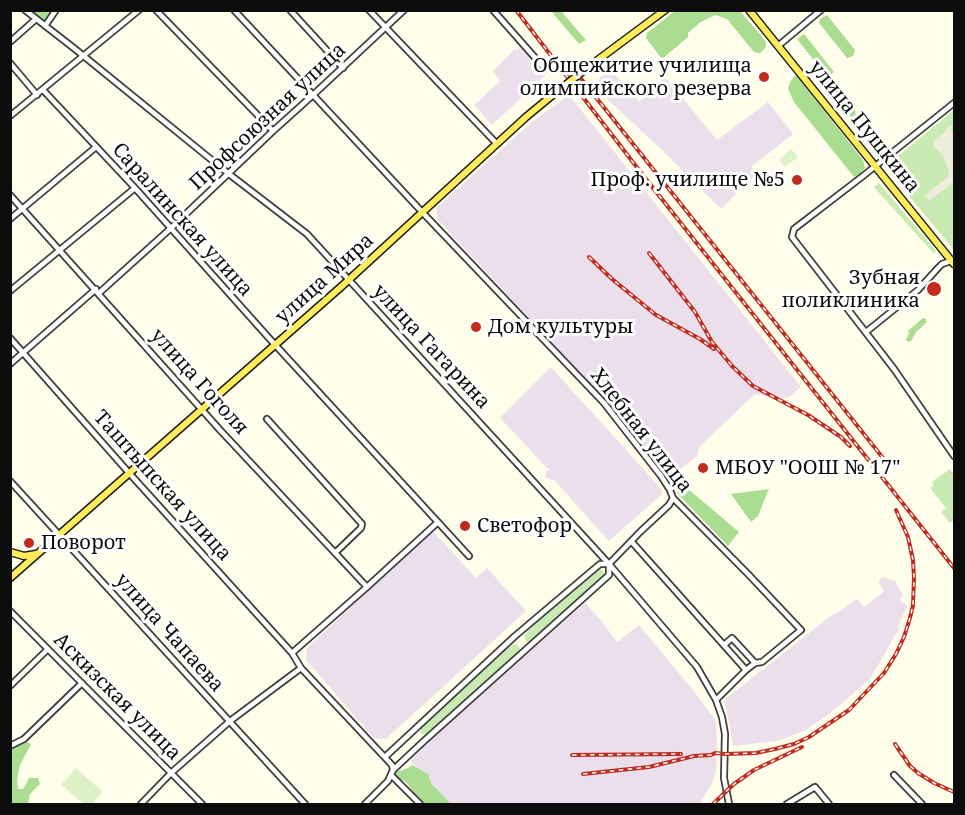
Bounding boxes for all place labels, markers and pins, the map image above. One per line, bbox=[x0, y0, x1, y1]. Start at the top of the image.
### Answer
place label: Общежитие училища олимпийского резерва bbox=[520, 54, 752, 101]
marker: Общежитие училища олимпийского резерва bbox=[757, 70, 771, 84]
place label: Проф. училище №5 bbox=[591, 168, 785, 192]
marker: Проф. училище №5 bbox=[790, 173, 804, 187]
place label: Зубная поликлиника bbox=[782, 266, 920, 313]
marker: Зубная поликлиника bbox=[925, 280, 943, 298]
place label: Дом культуры bbox=[488, 315, 633, 339]
marker: Дом культуры bbox=[469, 320, 483, 334]
place label: МБОУ "ООШ № 17" bbox=[715, 456, 900, 480]
marker: МБОУ "ООШ № 17" bbox=[696, 461, 710, 475]
place label: Светофор bbox=[477, 514, 572, 538]
marker: Светофор bbox=[458, 519, 472, 533]
place label: Поворот bbox=[41, 531, 126, 555]
marker: Поворот bbox=[22, 536, 36, 550]

